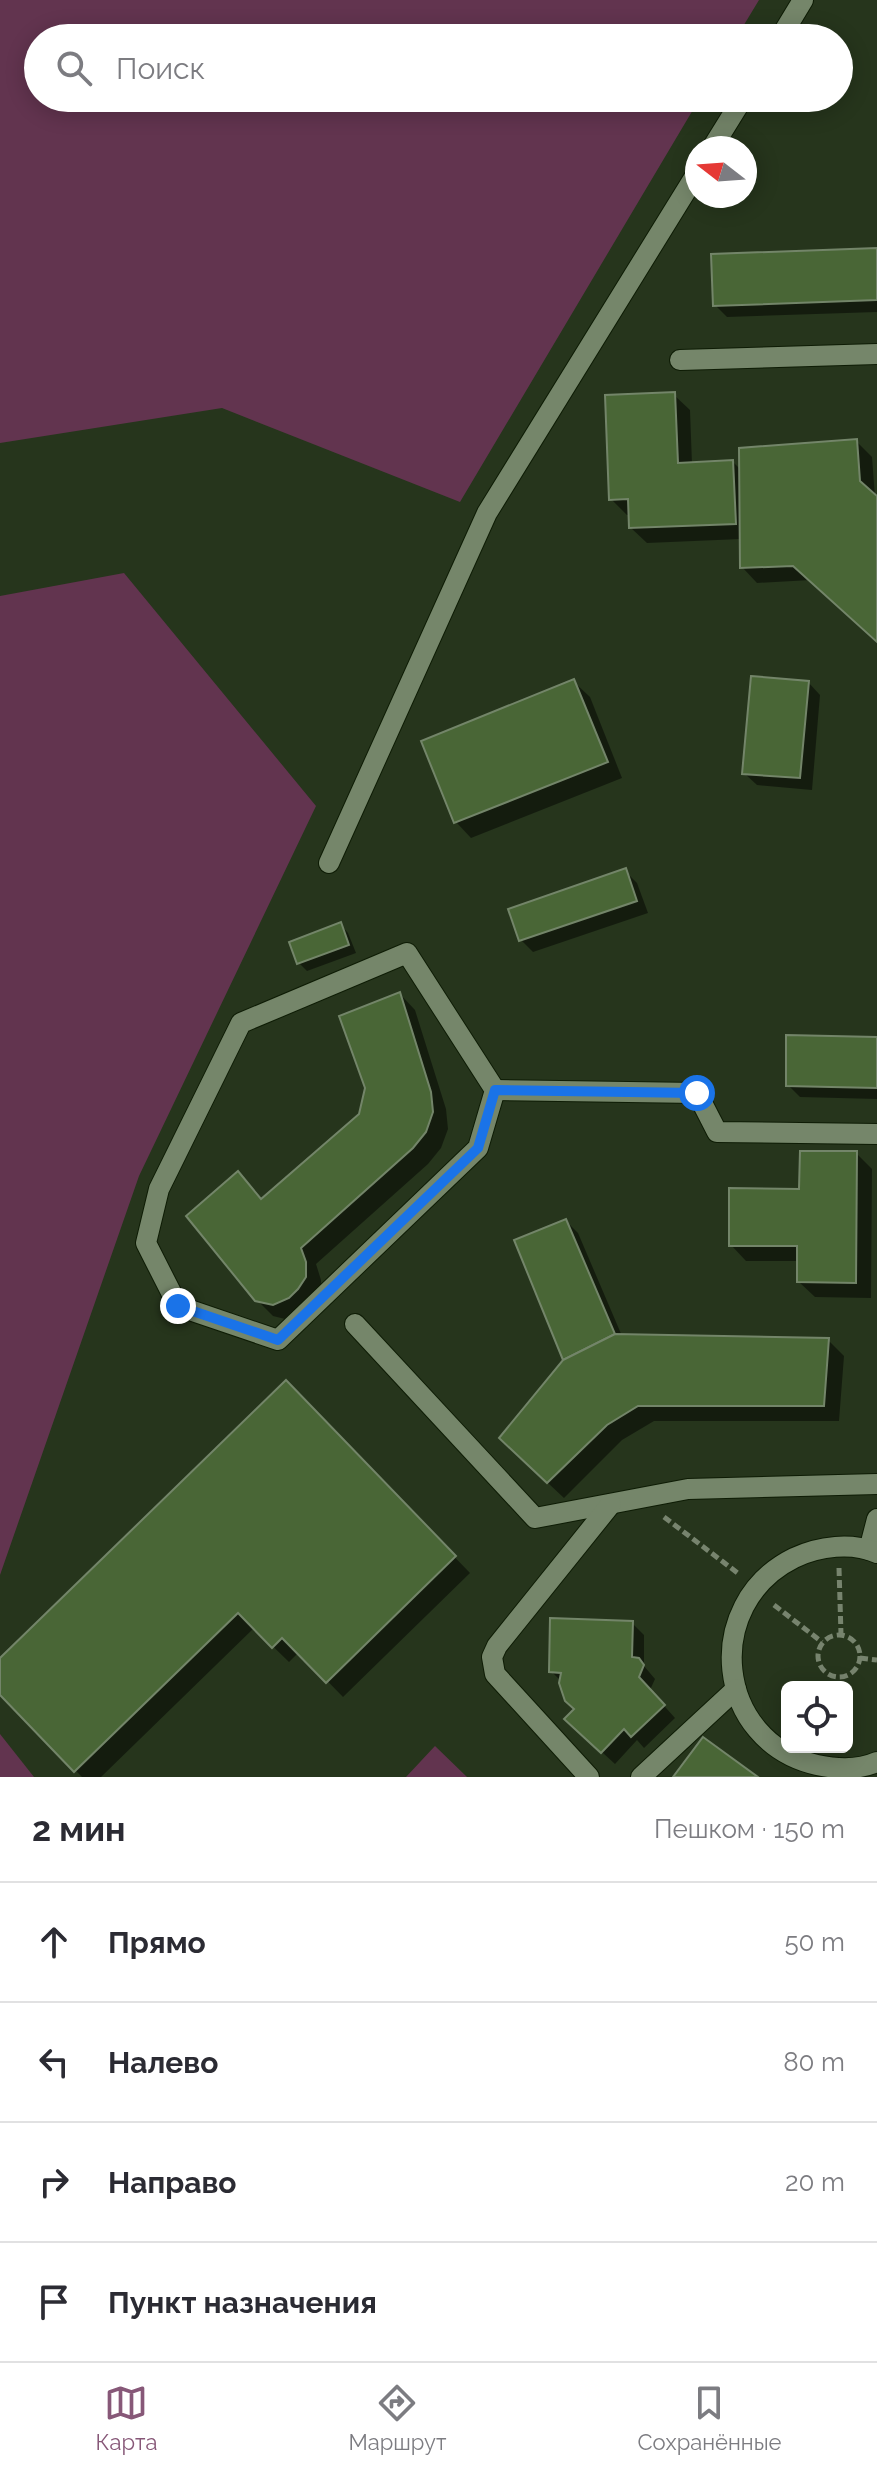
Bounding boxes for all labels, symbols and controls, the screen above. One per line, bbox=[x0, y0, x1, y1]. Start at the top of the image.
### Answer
search box bbox=[24, 24, 853, 112]
icon: search bbox=[52, 46, 96, 90]
text: Поиск bbox=[116, 51, 205, 86]
north arrow bbox=[685, 136, 757, 208]
route start bbox=[679, 1075, 715, 1111]
route end bbox=[160, 1288, 196, 1324]
map controls bbox=[781, 1681, 853, 1753]
button: locate bbox=[781, 1681, 853, 1753]
text: 2 мин bbox=[32, 1809, 126, 1849]
text: Пешком · 150 m bbox=[654, 1814, 845, 1844]
icon: ahead bbox=[32, 1920, 76, 1964]
text: Прямо bbox=[108, 1925, 206, 1960]
text: 50 m bbox=[784, 1927, 845, 1957]
icon: left bbox=[32, 2040, 76, 2084]
text: Налево bbox=[108, 2045, 218, 2080]
text: 80 m bbox=[783, 2047, 845, 2077]
icon: right bbox=[32, 2160, 76, 2204]
text: Направо bbox=[108, 2165, 237, 2200]
text: 20 m bbox=[785, 2167, 845, 2197]
icon: arrive bbox=[32, 2280, 76, 2324]
text: Пункт назначения bbox=[108, 2285, 377, 2320]
tab: Карта bbox=[96, 2381, 157, 2455]
tab: Маршрут bbox=[348, 2381, 446, 2455]
tab: Сохранённые bbox=[637, 2381, 781, 2455]

